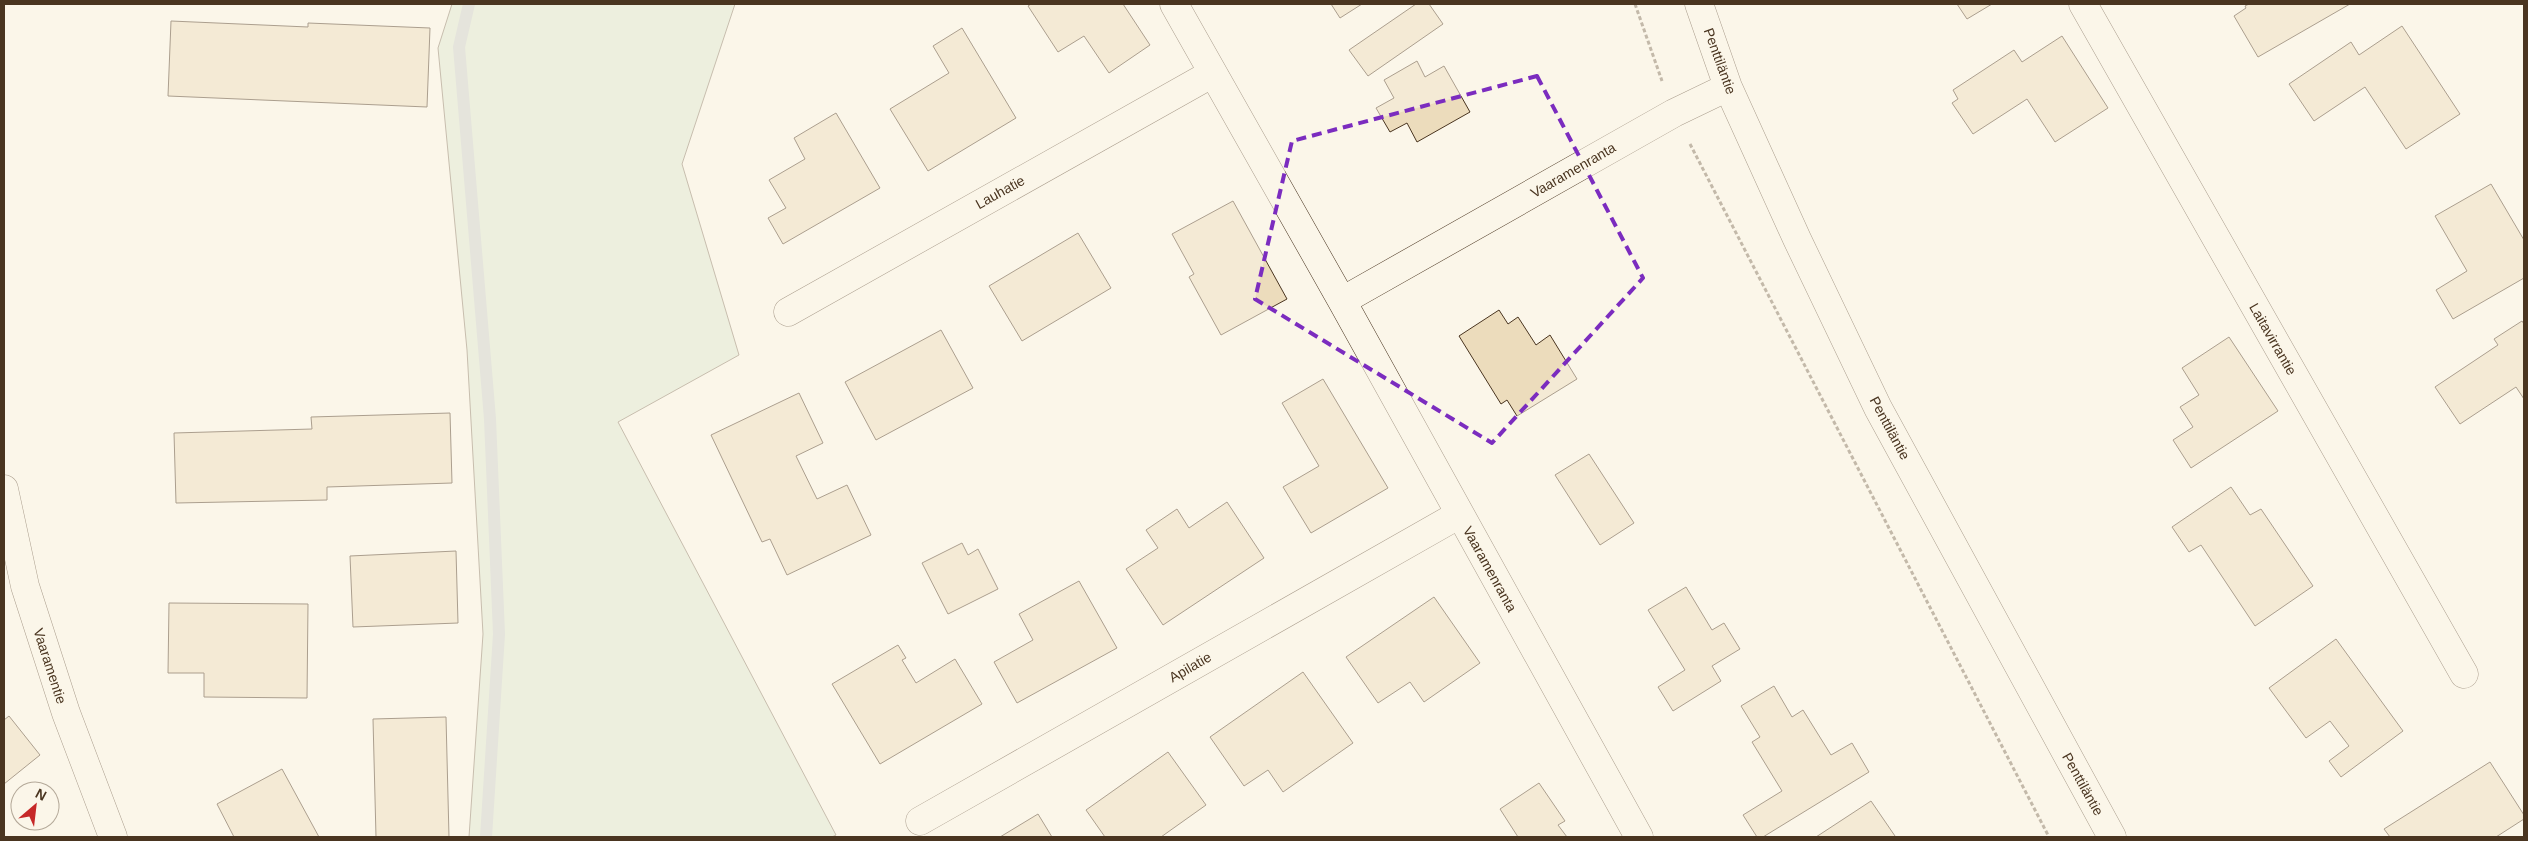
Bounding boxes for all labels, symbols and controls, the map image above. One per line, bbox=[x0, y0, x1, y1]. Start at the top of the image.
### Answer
street label: Penttiläntie bbox=[1701, 26, 1739, 96]
street label: Vaaramenranta bbox=[1528, 139, 1619, 201]
street label: Lauhatie bbox=[973, 172, 1028, 212]
street label: Laitavirrantie bbox=[2246, 300, 2300, 378]
street label: Penttiläntie bbox=[1867, 394, 1913, 463]
street label: Vaaramenranta bbox=[1460, 523, 1520, 615]
street label: Vaaramentie bbox=[30, 626, 70, 706]
street label: Apilatie bbox=[1166, 648, 1214, 685]
street label: Penttiläntie bbox=[2059, 750, 2107, 818]
north arrow bbox=[10, 781, 60, 831]
text: N bbox=[33, 785, 49, 804]

